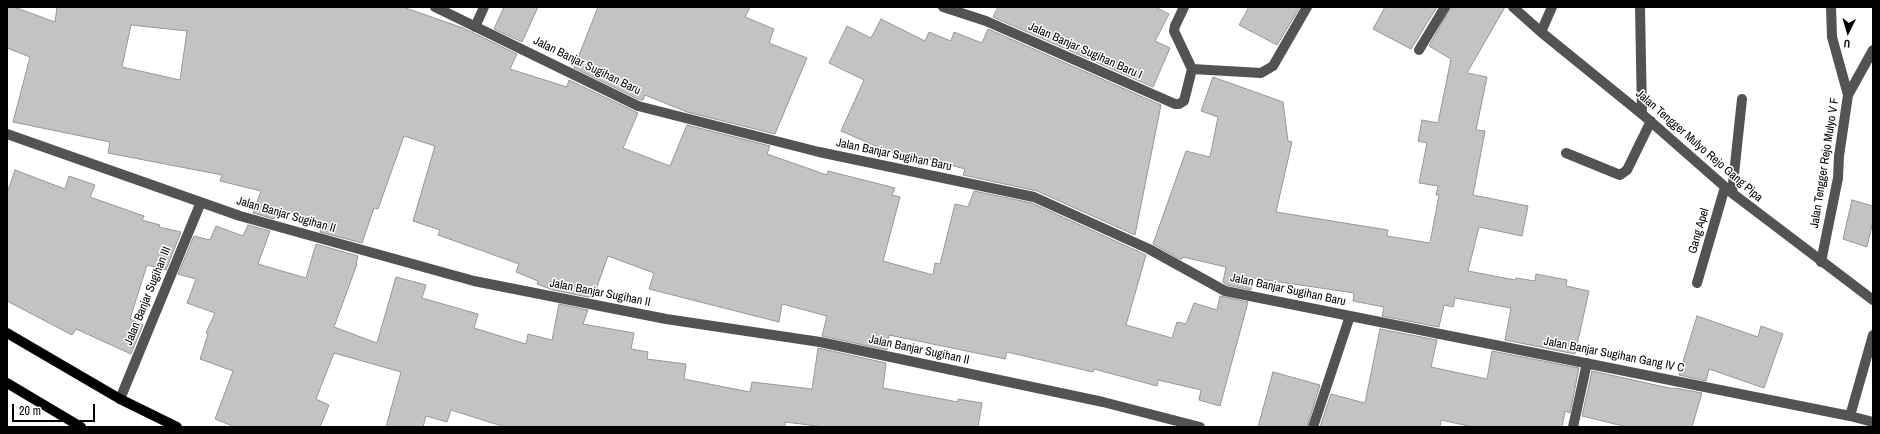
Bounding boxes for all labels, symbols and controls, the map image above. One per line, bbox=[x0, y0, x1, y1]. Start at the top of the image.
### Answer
north arrow bbox=[1828, 12, 1868, 52]
street label: Jalan Banjar Sugihan Baru I bbox=[1026, 19, 1144, 83]
street label: Jalan Banjar Sugihan Baru bbox=[531, 34, 643, 98]
text: U bbox=[1843, 37, 1851, 51]
street label: Jalan Tengger Mulyo Rejo Gang Pipa bbox=[1633, 87, 1765, 205]
street label: Jalan Tengger Rejo Mulyo V F bbox=[1808, 97, 1842, 229]
street label: Jalan Banjar Sugihan Baru bbox=[835, 136, 953, 174]
street label: Jalan Banjar Sugihan II bbox=[235, 194, 337, 236]
street label: Gang Apel bbox=[1686, 207, 1712, 255]
street label: Jalan Banjar Sugihan III bbox=[122, 245, 174, 347]
street label: Jalan Banjar Sugihan Baru bbox=[1229, 271, 1347, 309]
street label: Jalan Banjar Sugihan II bbox=[548, 276, 652, 310]
street label: Jalan Banjar Sugihan II bbox=[867, 332, 971, 368]
street label: Jalan Banjar Sugihan Gang IV C bbox=[1543, 334, 1685, 376]
scale bar bbox=[14, 396, 97, 422]
text: 20 m bbox=[19, 403, 41, 419]

